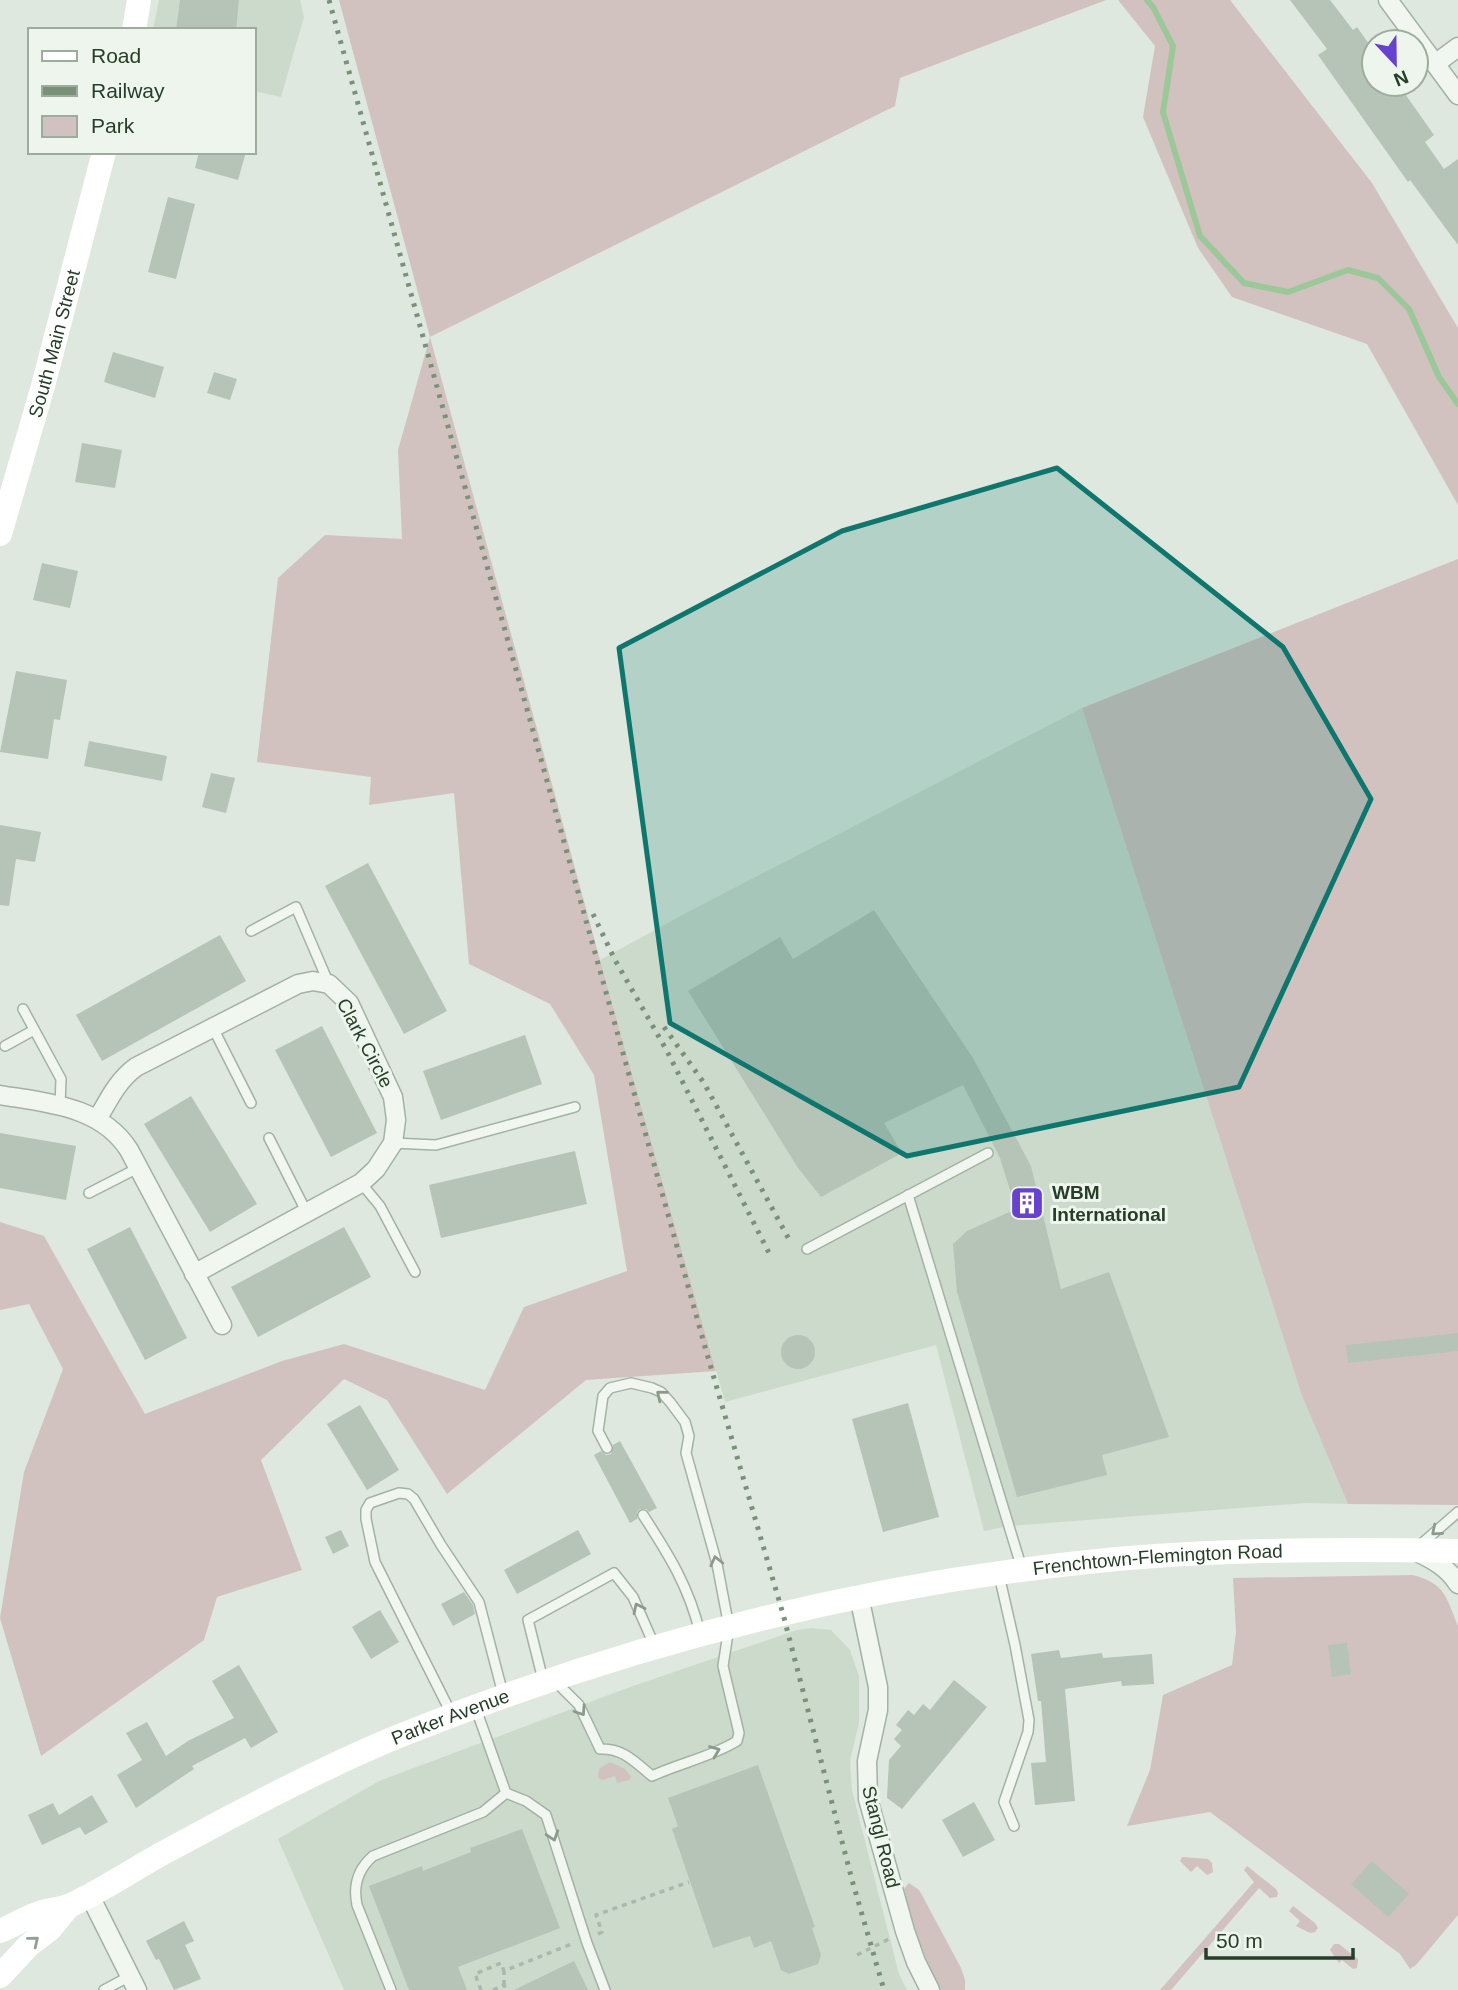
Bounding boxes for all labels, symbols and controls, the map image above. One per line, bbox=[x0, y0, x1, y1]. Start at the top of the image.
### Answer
legend bbox=[28, 28, 256, 154]
north arrow bbox=[1360, 28, 1430, 98]
text: Road bbox=[91, 44, 141, 67]
text: N bbox=[1391, 66, 1411, 91]
text: Railway bbox=[91, 79, 165, 102]
text: Park bbox=[91, 114, 135, 137]
street label: South Main Street bbox=[24, 267, 84, 420]
street label: Clark Circle bbox=[333, 995, 397, 1091]
place label: WBM International bbox=[1052, 1182, 1166, 1225]
building icon: WBM International bbox=[1008, 1184, 1046, 1222]
one-way arrow bbox=[656, 1391, 669, 1403]
one-way arrow bbox=[1432, 1523, 1444, 1536]
street label: Frenchtown-Flemington Road bbox=[1032, 1540, 1283, 1579]
one-way arrow bbox=[709, 1555, 724, 1567]
one-way arrow bbox=[632, 1603, 646, 1615]
street label: Parker Avenue bbox=[388, 1685, 512, 1749]
one-way arrow bbox=[573, 1703, 586, 1716]
one-way arrow bbox=[708, 1746, 720, 1760]
street label: Stangl Road bbox=[858, 1784, 904, 1890]
one-way arrow bbox=[544, 1829, 559, 1841]
scale bar bbox=[1206, 1916, 1353, 1960]
text: 50 m bbox=[1216, 1929, 1263, 1952]
one-way arrow bbox=[27, 1937, 39, 1950]

